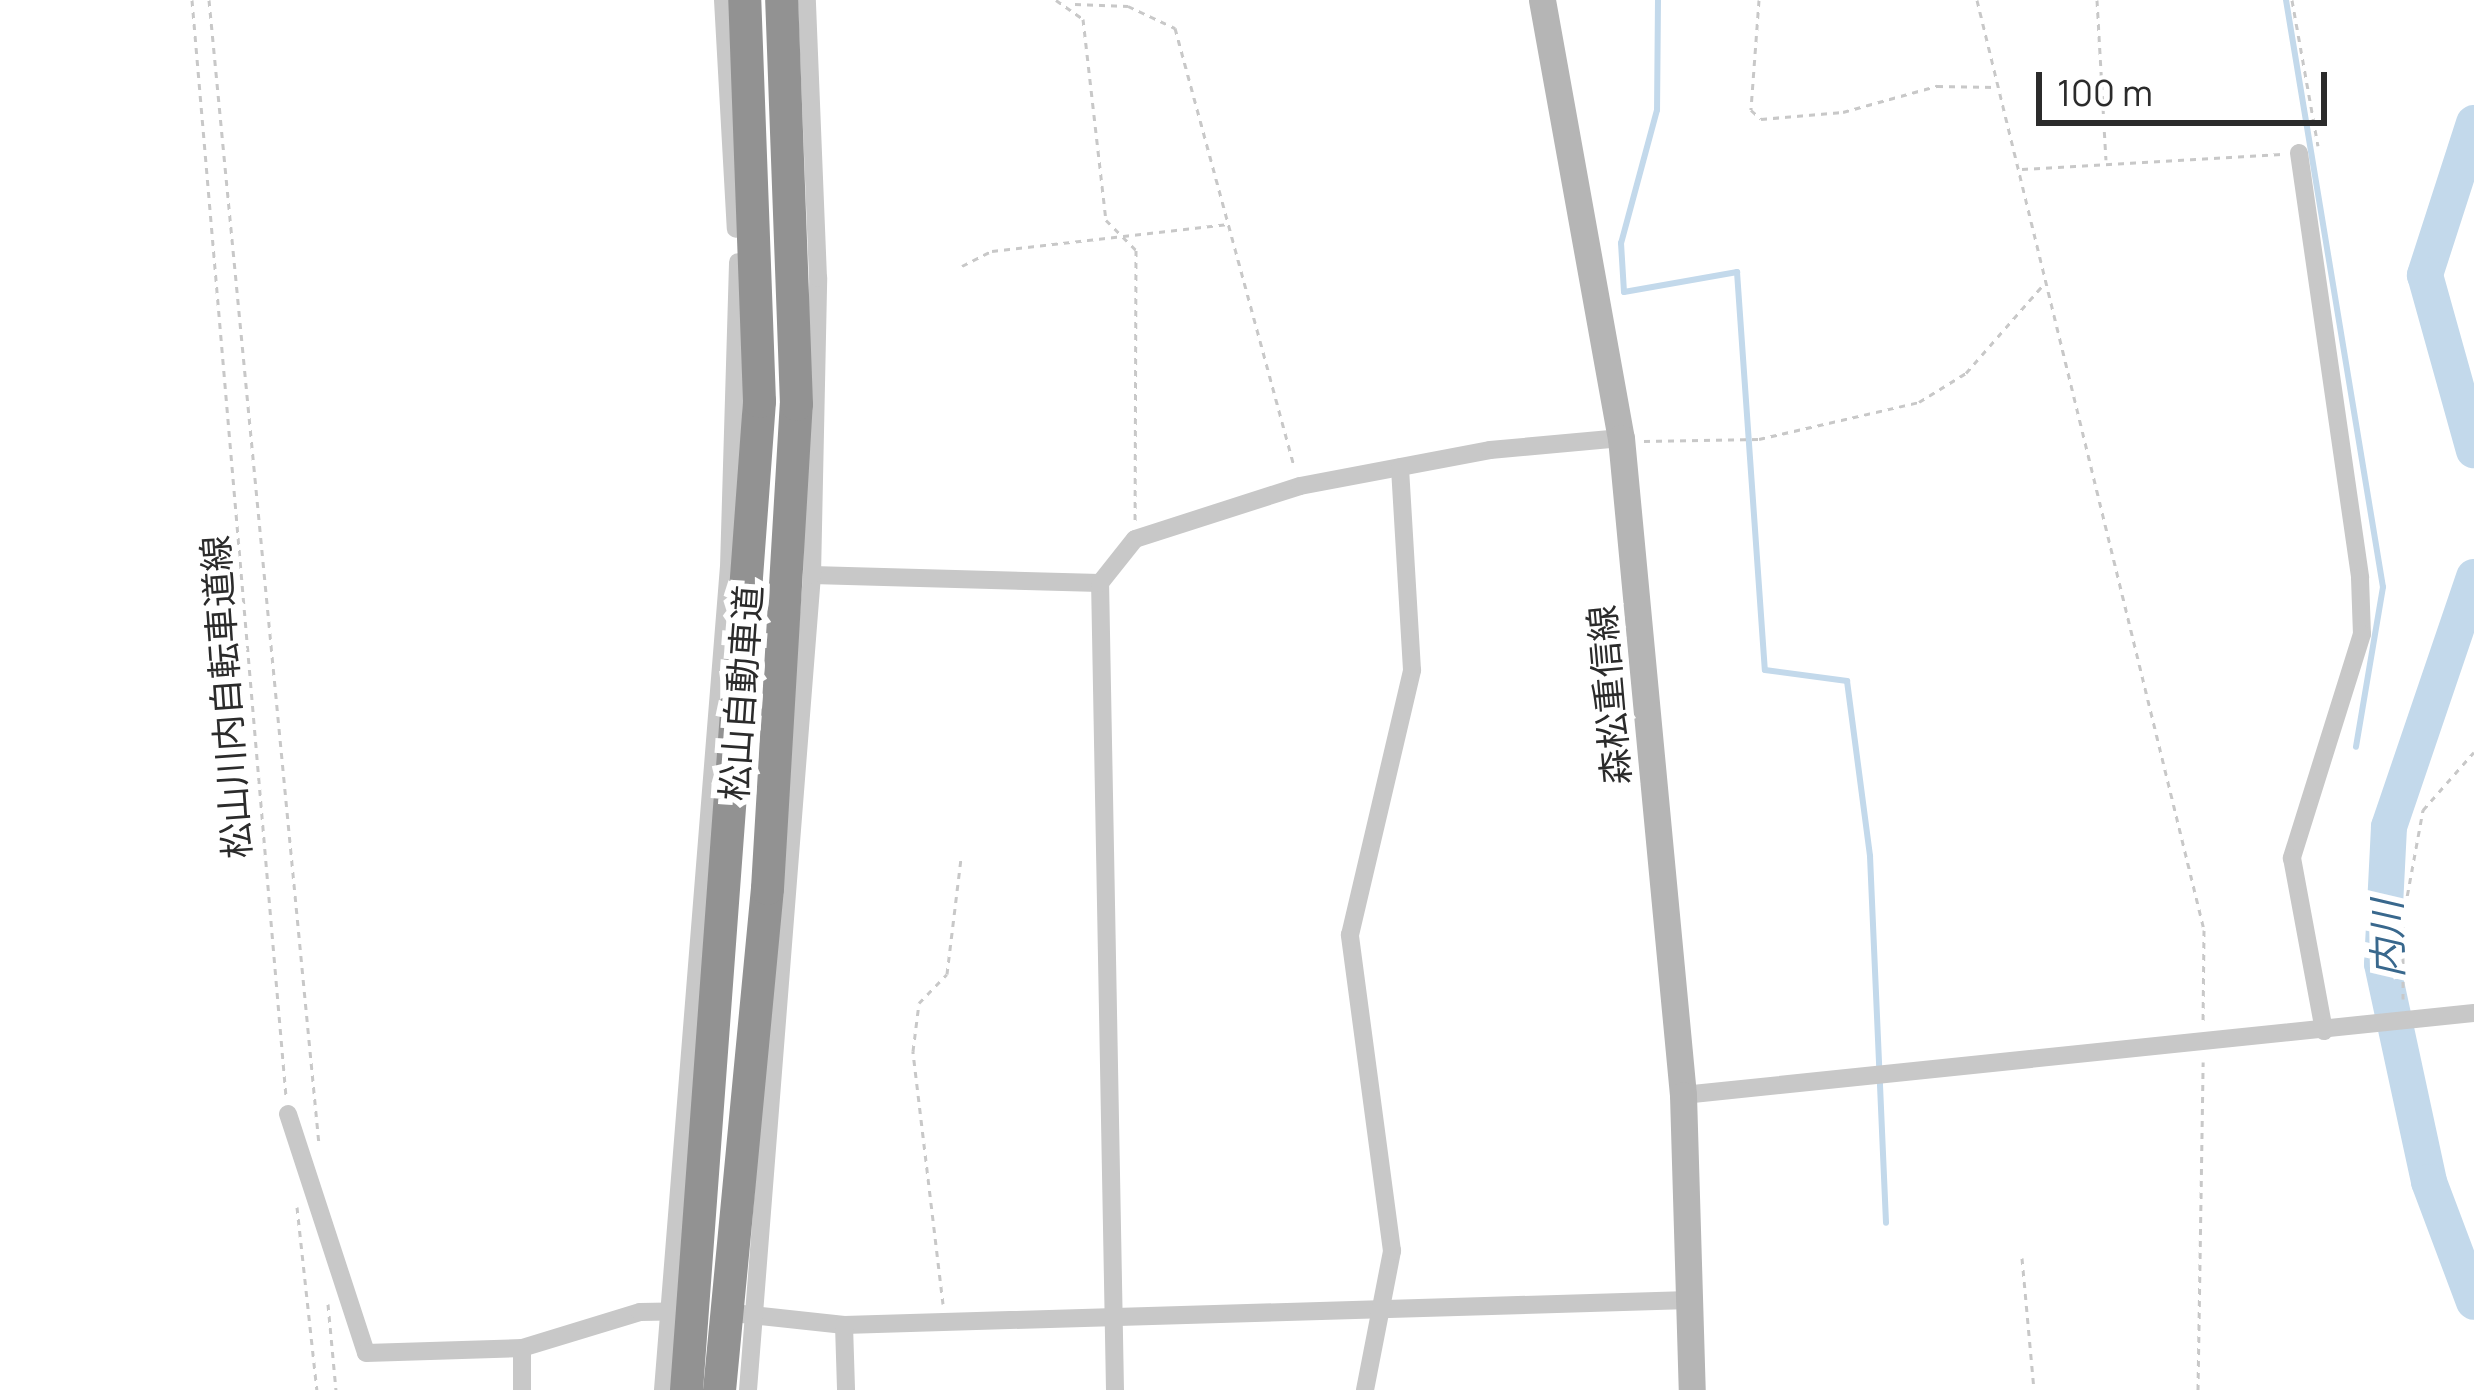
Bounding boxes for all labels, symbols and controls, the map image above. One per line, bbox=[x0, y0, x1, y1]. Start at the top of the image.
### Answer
scale bar bbox=[2042, 48, 2333, 122]
text: 100 m bbox=[2057, 68, 2153, 117]
street label: 松山川内自転車道線 bbox=[193, 534, 259, 860]
street label: 松山自動車道 bbox=[712, 584, 770, 802]
street label: 森松重信線 bbox=[1580, 603, 1638, 787]
water label: 内川 bbox=[2363, 900, 2411, 978]

